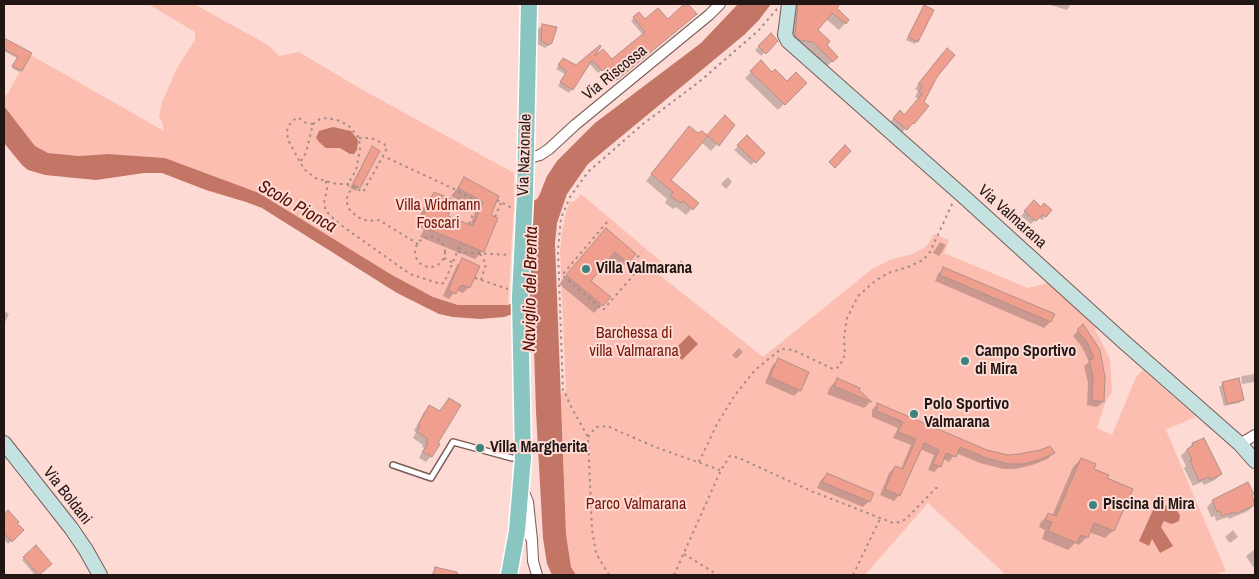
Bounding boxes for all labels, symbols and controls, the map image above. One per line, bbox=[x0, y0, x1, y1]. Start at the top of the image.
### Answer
street label: Via Riscossa bbox=[579, 41, 651, 105]
street label: Via Nazionale bbox=[514, 114, 536, 196]
water label: Scolo Pionca bbox=[254, 176, 340, 238]
street label: Via Valmarana bbox=[974, 181, 1050, 253]
park label: Villa Widmann Foscari bbox=[395, 196, 481, 234]
water label: Naviglio del Brenta bbox=[519, 226, 543, 352]
place label: Villa Valmarana bbox=[596, 259, 692, 279]
marker: Villa Valmarana bbox=[580, 263, 592, 275]
park label: Barchessa di villa Valmarana bbox=[589, 324, 679, 362]
place label: Campo Sportivo di Mira bbox=[975, 342, 1076, 380]
marker: Campo Sportivo di Mira bbox=[959, 355, 971, 367]
place label: Polo Sportivo Valmarana bbox=[924, 395, 1009, 433]
marker: Polo Sportivo Valmarana bbox=[908, 408, 920, 420]
place label: Villa Margherita bbox=[490, 438, 587, 458]
marker: Villa Margherita bbox=[474, 442, 486, 454]
street label: Via Boldani bbox=[39, 463, 95, 529]
park label: Parco Valmarana bbox=[586, 495, 686, 515]
place label: Piscina di Mira bbox=[1103, 495, 1195, 515]
marker: Piscina di Mira bbox=[1087, 499, 1099, 511]

